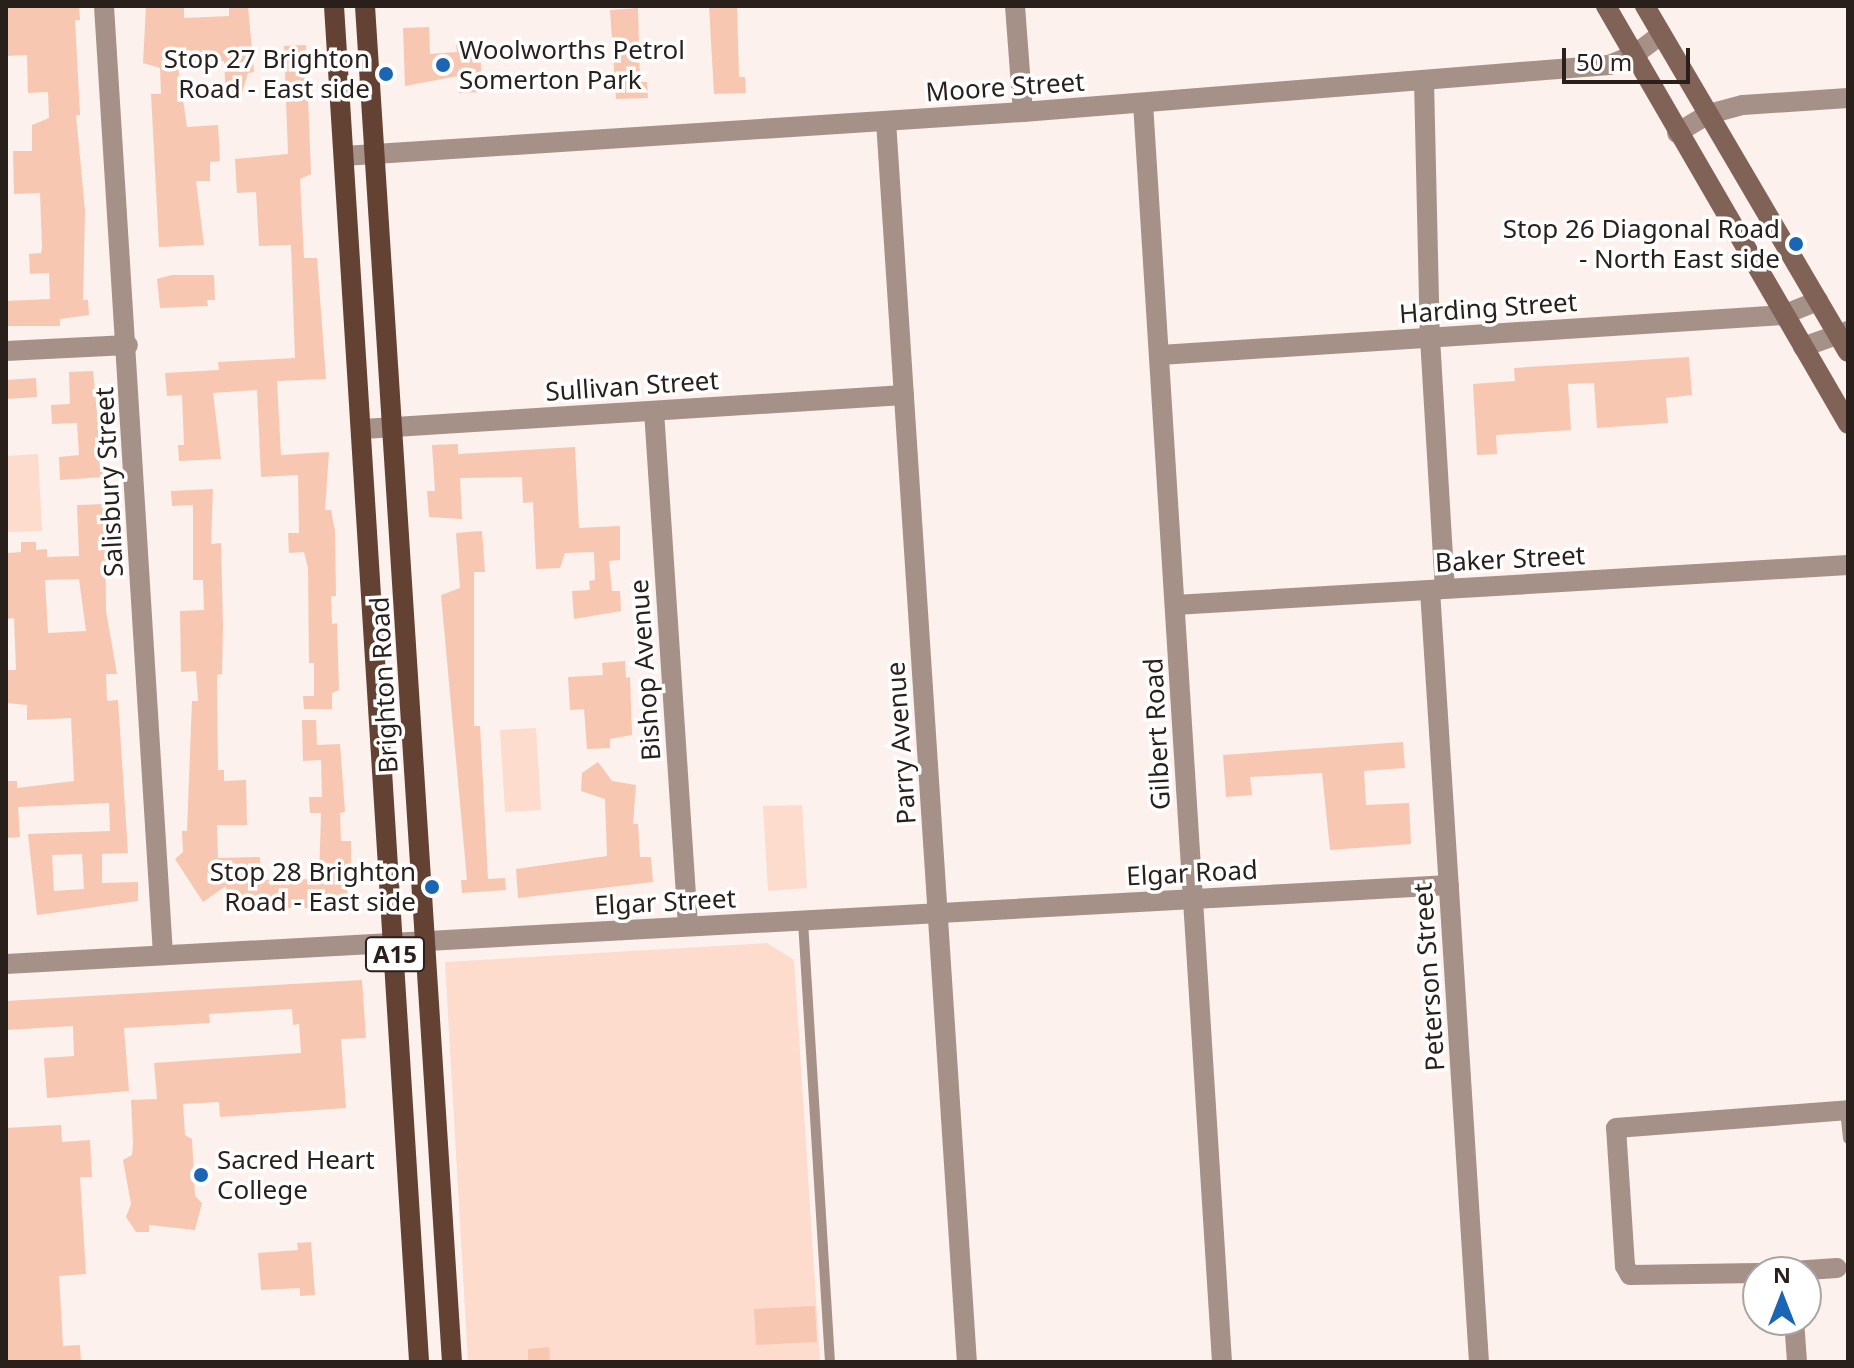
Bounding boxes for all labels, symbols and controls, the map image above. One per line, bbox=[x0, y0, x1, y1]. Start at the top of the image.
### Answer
scale bar bbox=[1566, 32, 1694, 82]
place label: Woolworths Petrol Somerton Park bbox=[459, 34, 685, 96]
place label: Stop 27 Brighton Road - East side bbox=[164, 43, 370, 104]
text: 50 m bbox=[1576, 45, 1632, 78]
marker: Woolworths Petrol Somerton Park bbox=[434, 56, 452, 74]
marker: Stop 27 Brighton Road - East side bbox=[377, 65, 395, 83]
street label: Moore Street bbox=[924, 66, 1086, 108]
place label: Stop 26 Diagonal Road - North East side bbox=[1503, 213, 1780, 274]
marker: Stop 26 Diagonal Road - North East side bbox=[1787, 235, 1805, 253]
street label: Harding Street bbox=[1398, 286, 1578, 330]
street label: Sullivan Street bbox=[544, 364, 720, 408]
street label: Salisbury Street bbox=[88, 386, 130, 578]
street label: Baker Street bbox=[1434, 539, 1586, 579]
street label: Bishop Avenue bbox=[623, 578, 667, 762]
street label: Brighton Road bbox=[364, 596, 404, 774]
street label: Gilbert Road bbox=[1137, 657, 1177, 811]
street label: Parry Avenue bbox=[880, 661, 922, 825]
street label: Elgar Road bbox=[1125, 854, 1259, 892]
place label: Stop 28 Brighton Road - East side bbox=[210, 856, 416, 918]
marker: Stop 28 Brighton Road - East side bbox=[423, 878, 441, 896]
street label: Peterson Street bbox=[1407, 882, 1451, 1072]
street label: Elgar Street bbox=[593, 883, 737, 921]
road number: A15 bbox=[363, 934, 427, 974]
place label: Sacred Heart College bbox=[217, 1144, 375, 1206]
marker: Sacred Heart College bbox=[192, 1166, 210, 1184]
north arrow bbox=[1742, 1256, 1822, 1336]
text: N bbox=[1773, 1259, 1791, 1289]

